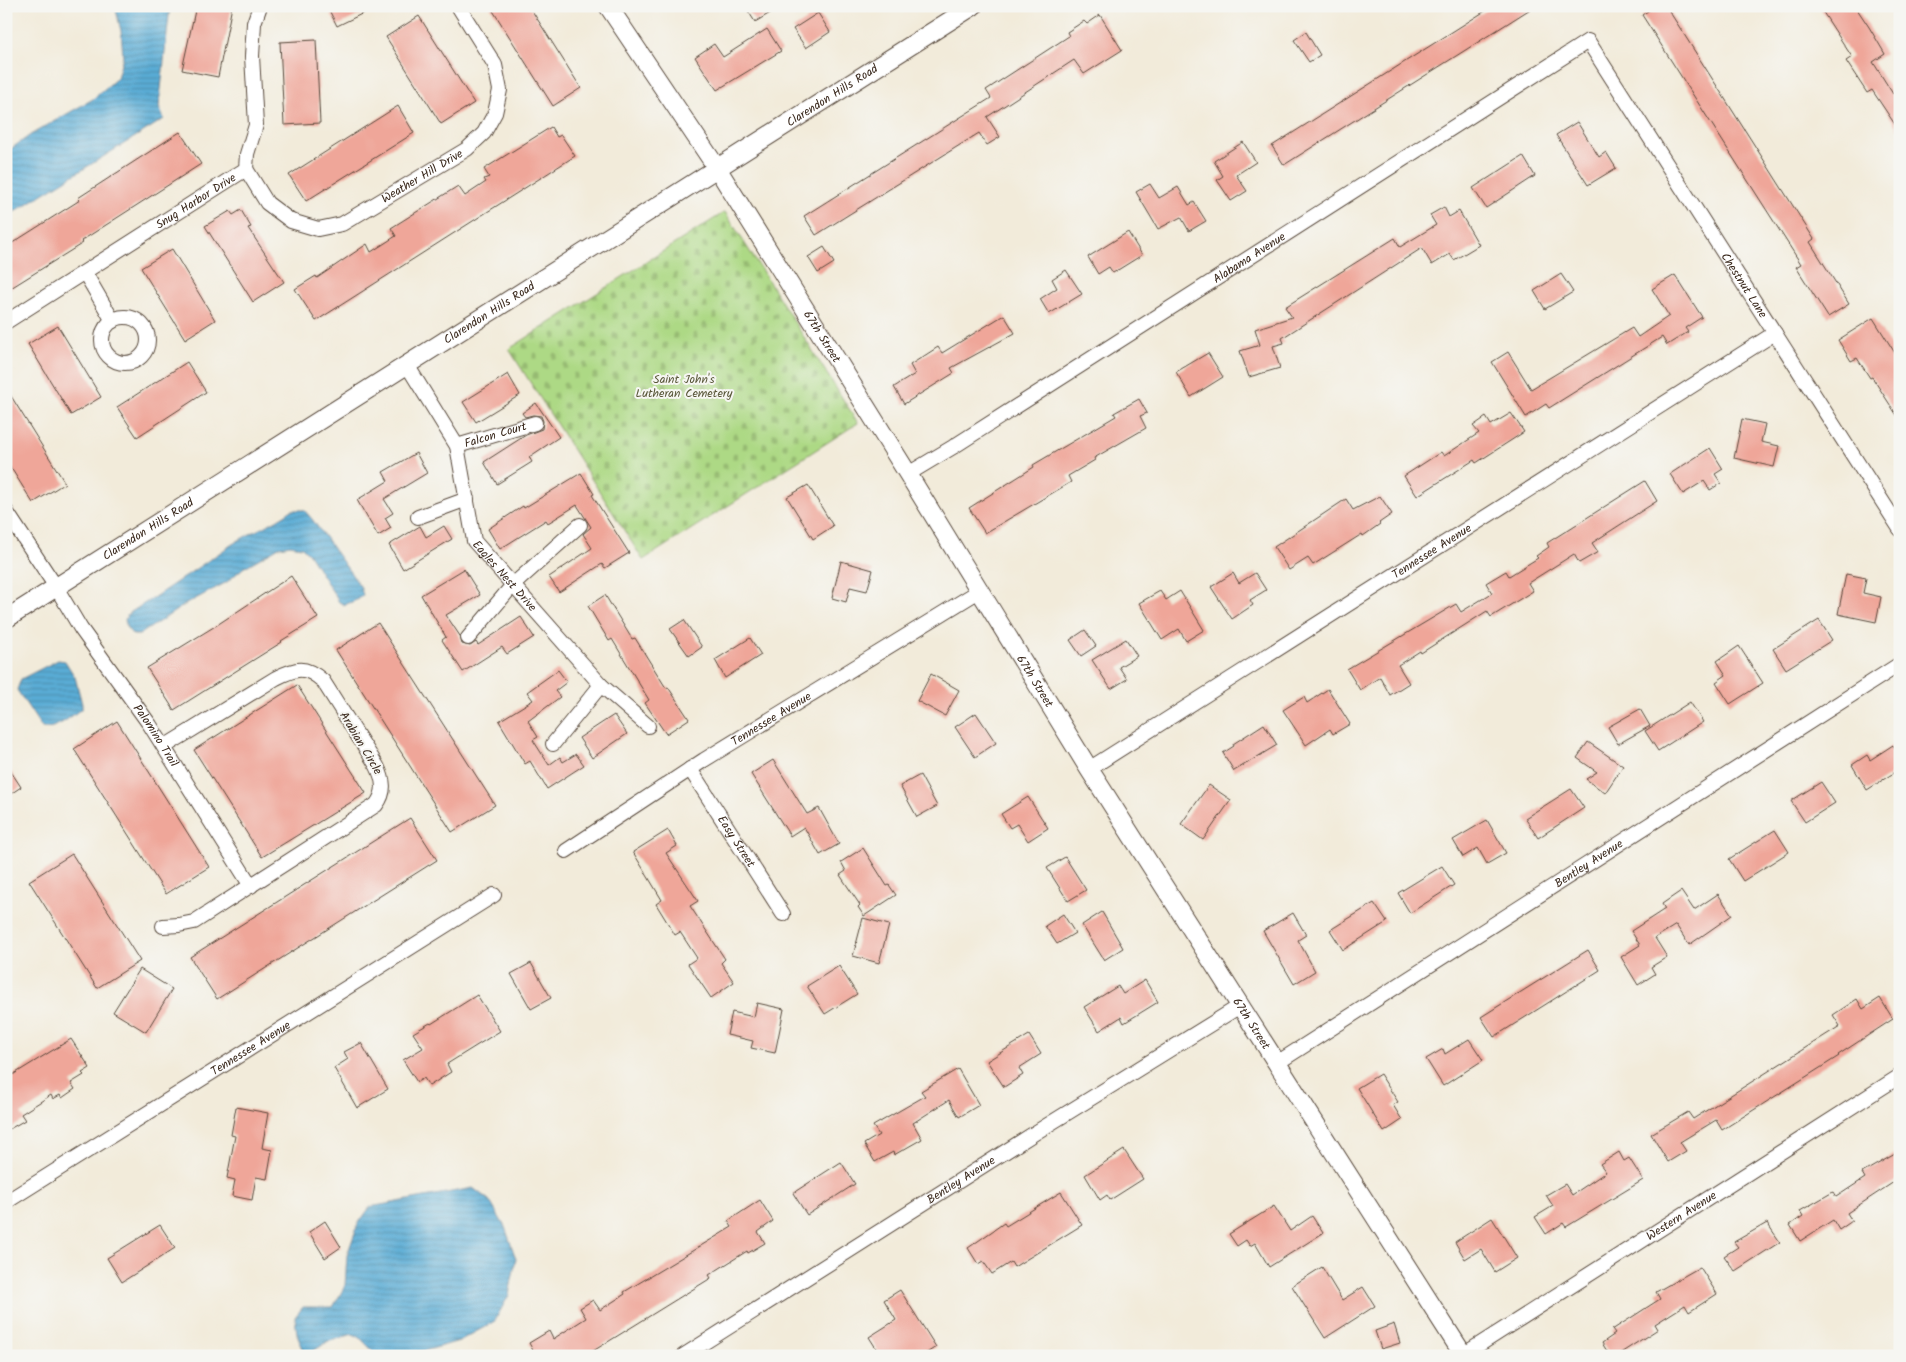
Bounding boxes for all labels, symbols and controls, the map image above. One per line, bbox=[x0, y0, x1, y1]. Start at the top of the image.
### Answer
street label: Clarendon Hills Road bbox=[783, 59, 883, 132]
street label: Weather Hill Drive bbox=[378, 144, 467, 208]
street label: Snug Harbor Drive bbox=[152, 168, 241, 234]
street label: Alabama Avenue bbox=[1209, 227, 1290, 288]
street label: Chestnut Lane bbox=[1716, 249, 1772, 322]
street label: Clarendon Hills Road bbox=[440, 276, 540, 349]
street label: 67th Street bbox=[798, 307, 846, 367]
park label: Saint John's Lutheran Cemetery bbox=[636, 370, 733, 403]
street label: Falcon Court bbox=[462, 417, 529, 453]
street label: Clarendon Hills Road bbox=[99, 493, 198, 566]
street label: Tennessee Avenue bbox=[1388, 519, 1476, 584]
street label: Eagles Nest Drive bbox=[467, 536, 541, 616]
street label: 67th Street bbox=[1011, 651, 1058, 712]
street label: Tennessee Avenue bbox=[727, 687, 816, 751]
street label: Palomino Trail bbox=[128, 700, 183, 771]
street label: Arabian Circle bbox=[334, 708, 387, 779]
street label: Easy Street bbox=[712, 812, 760, 872]
street label: Bentley Avenue bbox=[1551, 834, 1627, 893]
street label: 67th Street bbox=[1227, 994, 1275, 1054]
street label: Tennessee Avenue bbox=[207, 1016, 295, 1081]
street label: Bentley Avenue bbox=[923, 1151, 1000, 1209]
street label: Western Avenue bbox=[1643, 1186, 1721, 1246]

